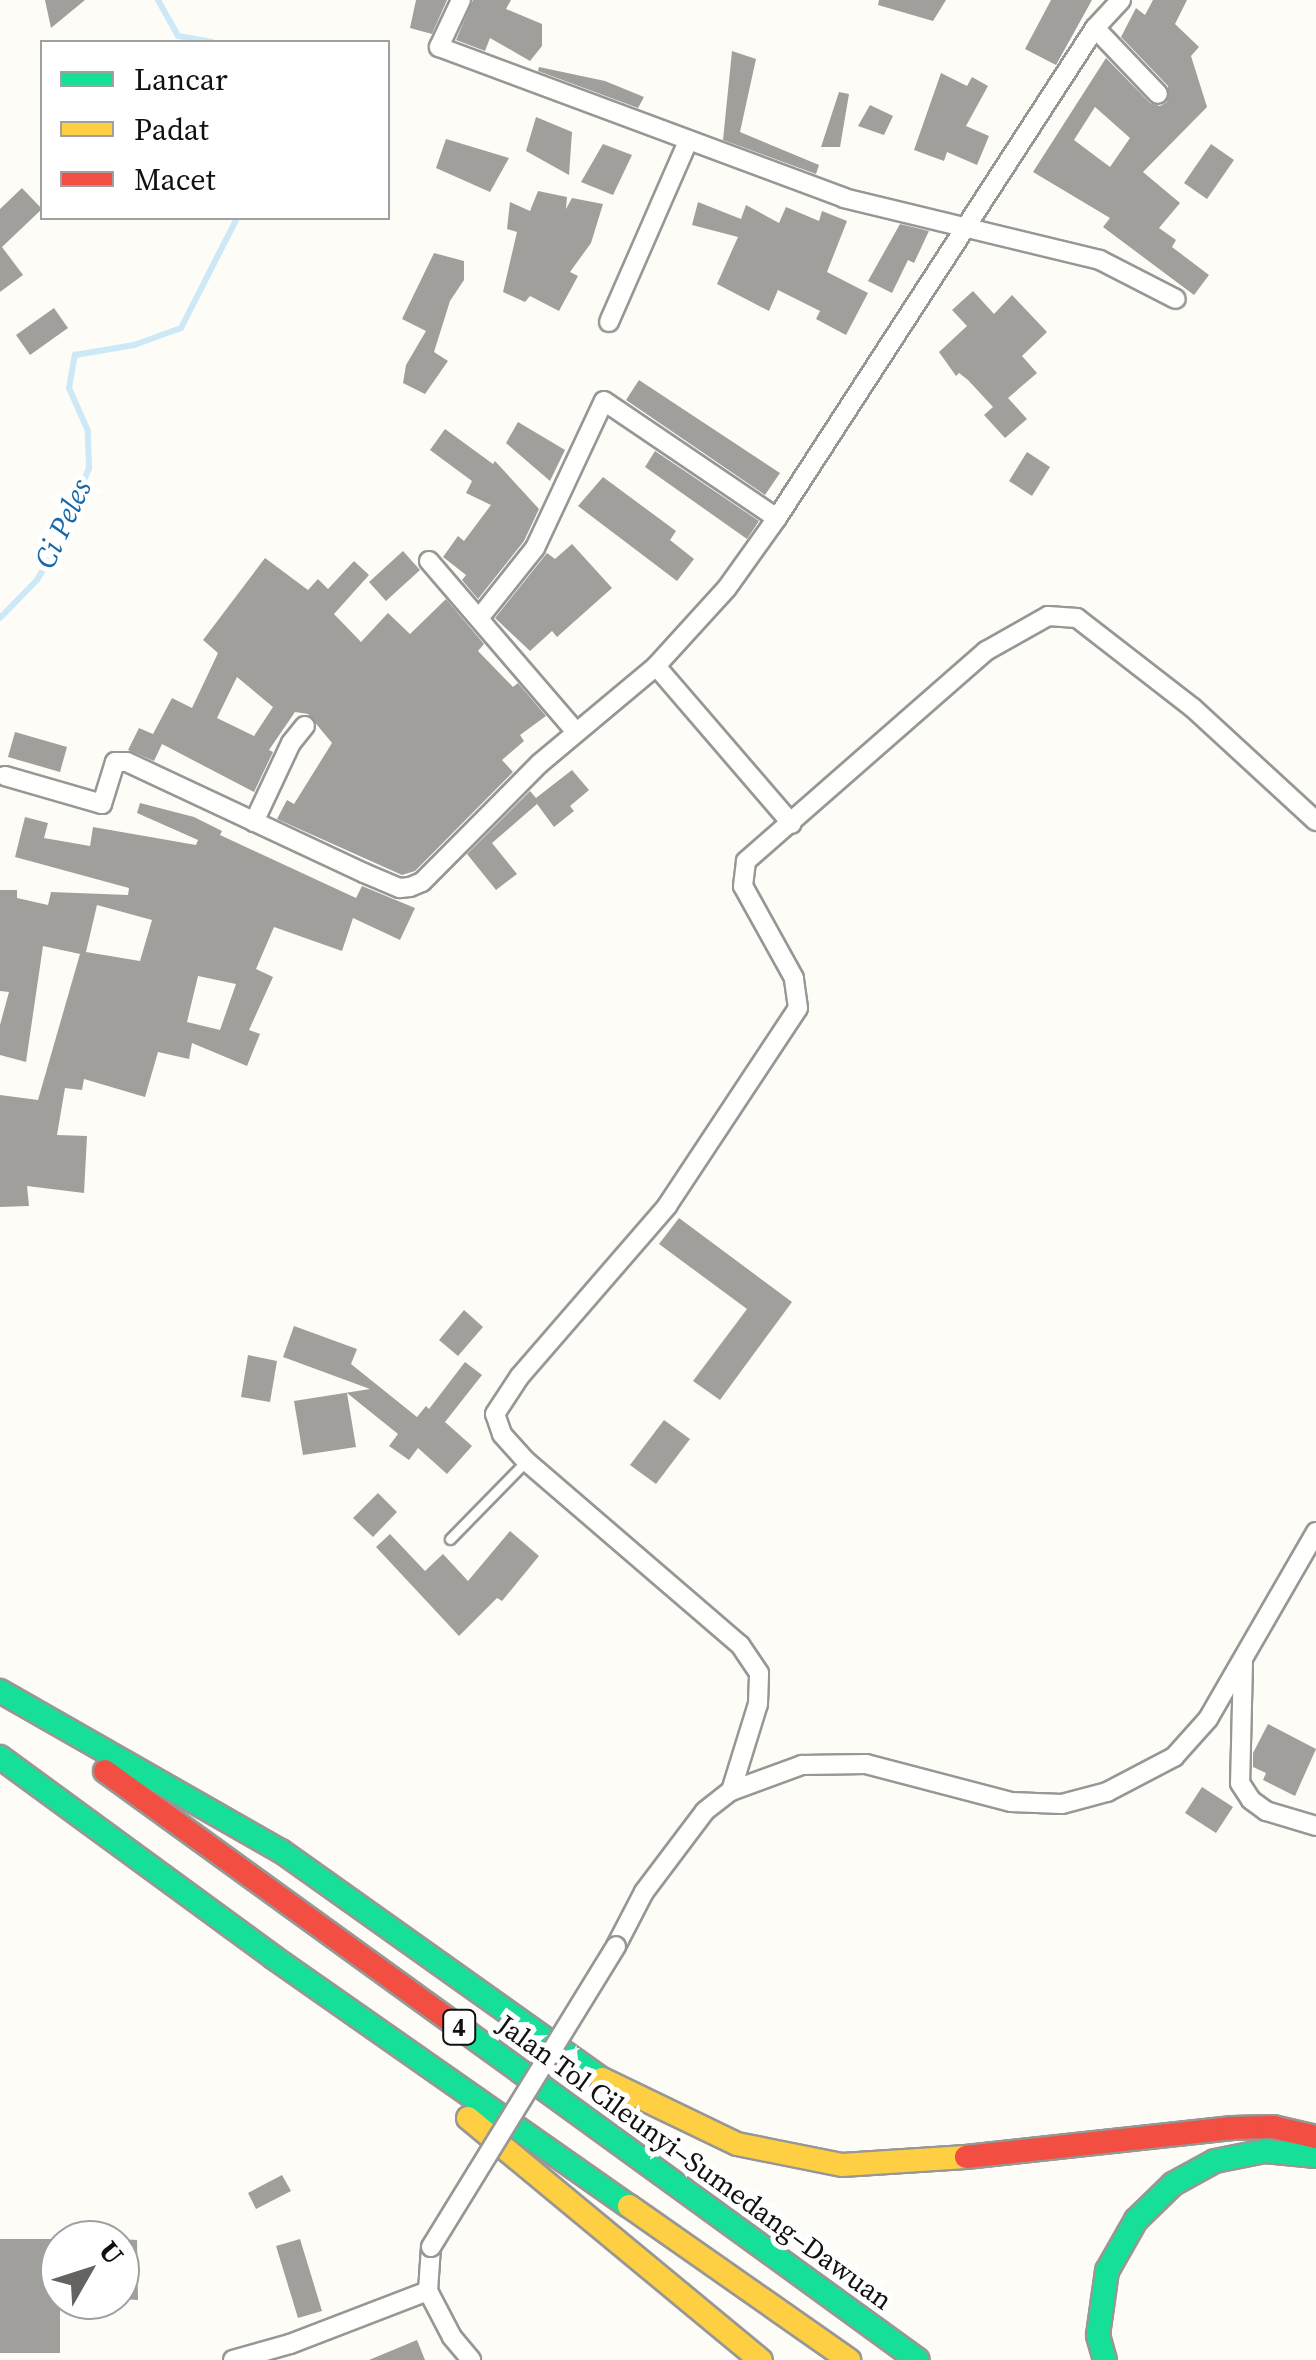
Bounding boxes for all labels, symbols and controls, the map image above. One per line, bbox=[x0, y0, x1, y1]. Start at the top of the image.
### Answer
legend bbox=[40, 40, 390, 220]
text: Lancar bbox=[134, 59, 228, 100]
text: Padat bbox=[134, 109, 209, 150]
text: Macet bbox=[134, 159, 215, 200]
water label: Ci Peles bbox=[27, 474, 99, 574]
road number: 4 bbox=[442, 2007, 476, 2047]
street label: Jalan Tol Cileunyi–Sumedang–Dawuan bbox=[491, 2007, 899, 2317]
north arrow bbox=[40, 2220, 140, 2320]
text: U bbox=[91, 2232, 133, 2272]

